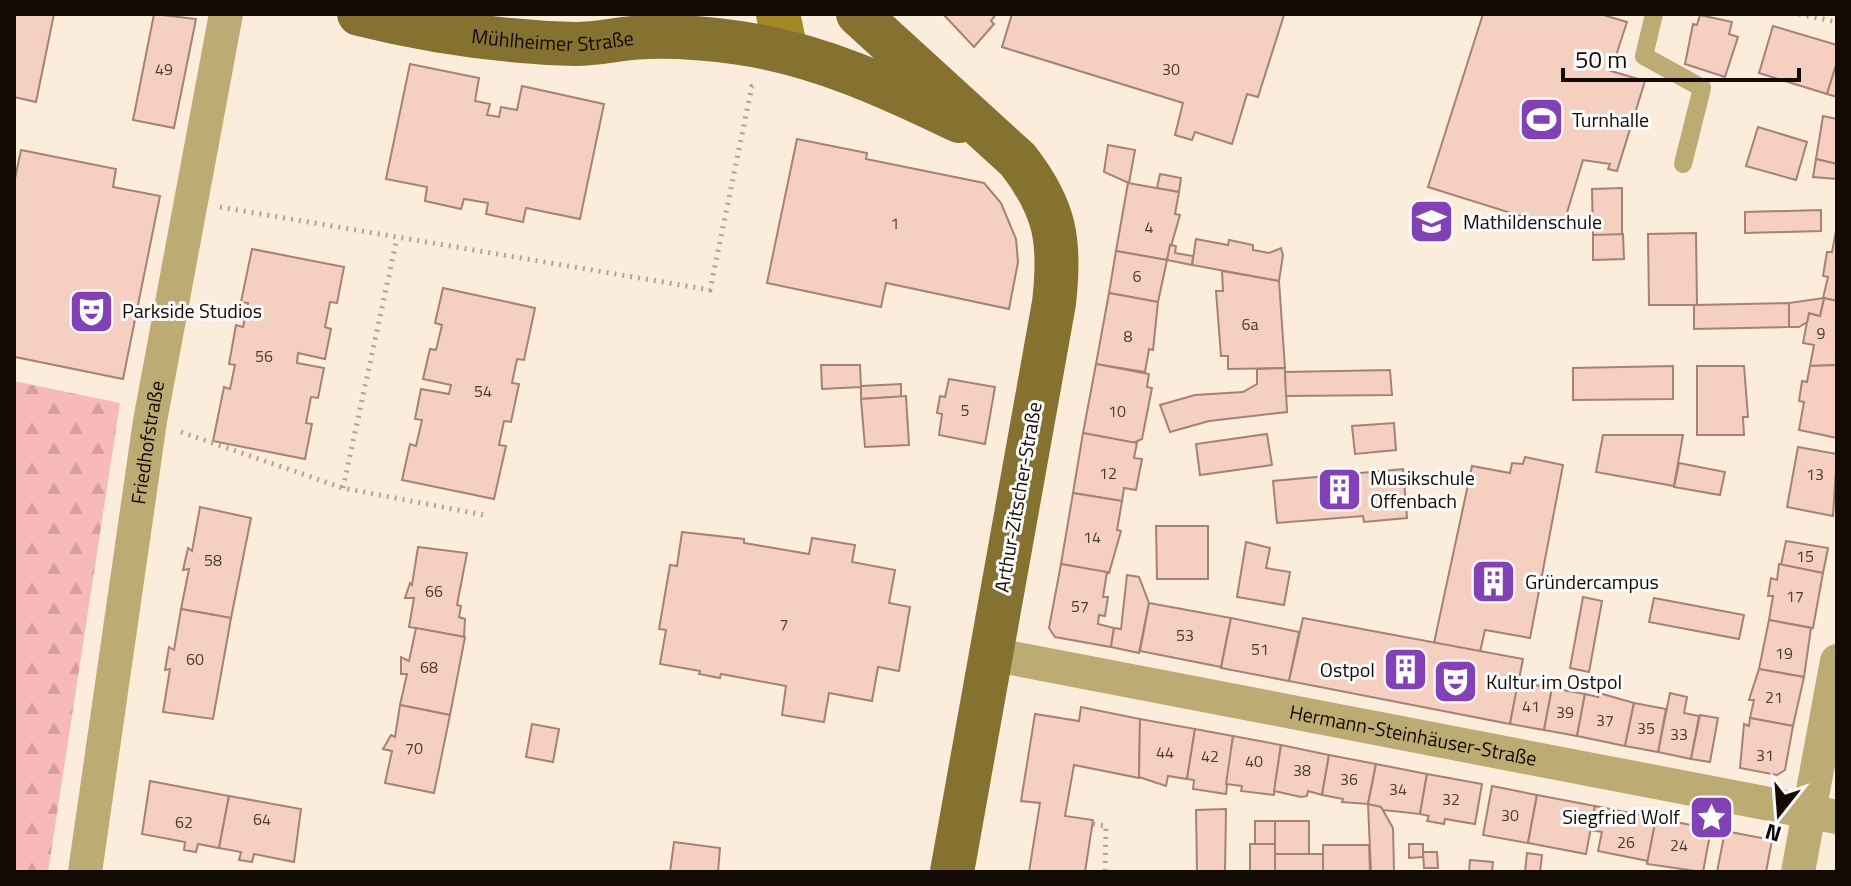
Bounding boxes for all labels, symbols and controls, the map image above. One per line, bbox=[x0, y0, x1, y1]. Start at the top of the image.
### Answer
street label: Mühlheimer Straße bbox=[470, 20, 635, 59]
scale bar bbox=[1563, 32, 1799, 82]
text: 50 m bbox=[1575, 41, 1627, 77]
house number: 49 bbox=[155, 57, 173, 81]
house number: 30 bbox=[1162, 57, 1180, 81]
sports icon: Turnhalle bbox=[1517, 96, 1565, 144]
place label: Turnhalle bbox=[1572, 104, 1649, 135]
school or university icon: Mathildenschule bbox=[1408, 198, 1456, 246]
place label: Mathildenschule bbox=[1463, 206, 1602, 237]
house number: 1 bbox=[891, 211, 899, 235]
house number: 4 bbox=[1145, 215, 1154, 239]
house number: 6 bbox=[1133, 264, 1142, 288]
theatre icon: Parkside Studios bbox=[67, 287, 115, 335]
place label: Parkside Studios bbox=[122, 295, 262, 326]
house number: 6a bbox=[1242, 312, 1258, 336]
house number: 9 bbox=[1817, 321, 1826, 345]
house number: 8 bbox=[1124, 324, 1133, 348]
house number: 56 bbox=[255, 344, 273, 368]
street label: Friedhofstraße bbox=[122, 378, 172, 506]
house number: 54 bbox=[474, 379, 492, 403]
house number: 5 bbox=[961, 398, 970, 422]
street label: Arthur-Zitscher-Straße bbox=[986, 399, 1050, 595]
house number: 10 bbox=[1108, 399, 1126, 423]
house number: 12 bbox=[1099, 461, 1117, 485]
place label: Musikschule Offenbach bbox=[1370, 462, 1475, 516]
house number: 13 bbox=[1806, 462, 1824, 486]
building icon: Musikschule Offenbach bbox=[1315, 466, 1363, 514]
house number: 14 bbox=[1083, 525, 1101, 549]
house number: 15 bbox=[1796, 544, 1814, 568]
house number: 58 bbox=[204, 548, 222, 572]
building icon: Gründercampus bbox=[1470, 558, 1518, 606]
place label: Gründercampus bbox=[1525, 566, 1659, 597]
house number: 66 bbox=[425, 579, 443, 603]
house number: 17 bbox=[1786, 584, 1804, 608]
house number: 57 bbox=[1071, 594, 1089, 618]
house number: 7 bbox=[780, 612, 788, 636]
house number: 53 bbox=[1176, 623, 1194, 647]
house number: 51 bbox=[1251, 637, 1269, 661]
house number: 19 bbox=[1775, 641, 1793, 665]
building icon: Ostpol bbox=[1382, 646, 1430, 694]
house number: 60 bbox=[186, 647, 204, 671]
place label: Ostpol bbox=[1320, 654, 1375, 685]
house number: 68 bbox=[420, 655, 438, 679]
theatre icon: Kultur im Ostpol bbox=[1431, 658, 1479, 706]
place label: Kultur im Ostpol bbox=[1486, 666, 1622, 697]
house number: 21 bbox=[1765, 685, 1783, 709]
house number: 41 bbox=[1522, 694, 1540, 718]
street label: Hermann-Steinhäuser-Straße bbox=[1287, 696, 1540, 774]
house number: 39 bbox=[1556, 700, 1574, 724]
house number: 37 bbox=[1596, 708, 1614, 732]
house number: 35 bbox=[1637, 716, 1655, 740]
house number: 33 bbox=[1670, 722, 1688, 746]
house number: 70 bbox=[405, 736, 423, 760]
house number: 44 bbox=[1156, 740, 1174, 764]
house number: 31 bbox=[1756, 743, 1774, 767]
house number: 42 bbox=[1201, 744, 1219, 768]
house number: 40 bbox=[1245, 749, 1263, 773]
house number: 38 bbox=[1293, 758, 1311, 782]
house number: 36 bbox=[1340, 767, 1358, 791]
north arrow bbox=[1739, 774, 1819, 854]
house number: 34 bbox=[1389, 777, 1407, 801]
house number: 32 bbox=[1442, 787, 1460, 811]
place icon: Siegfried Wolf bbox=[1687, 793, 1735, 841]
place label: Siegfried Wolf bbox=[1562, 801, 1680, 832]
house number: 30 bbox=[1501, 803, 1519, 827]
house number: 64 bbox=[253, 807, 271, 831]
house number: 62 bbox=[175, 810, 193, 834]
text: N bbox=[1761, 815, 1785, 852]
house number: 26 bbox=[1617, 830, 1635, 854]
house number: 24 bbox=[1670, 833, 1688, 857]

